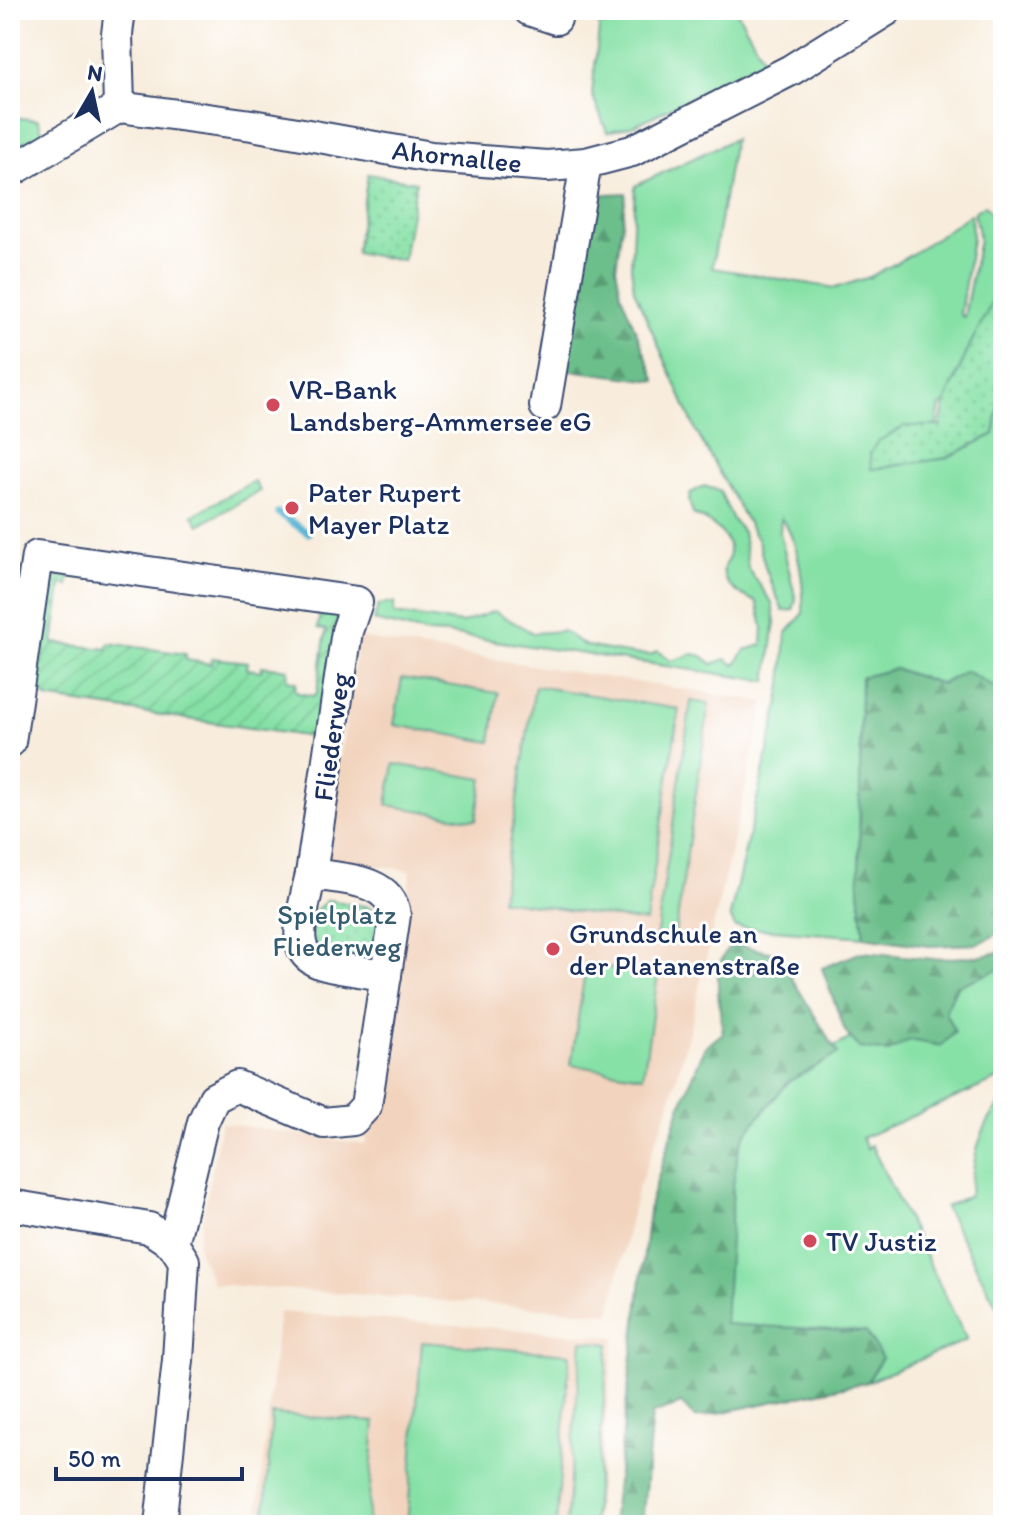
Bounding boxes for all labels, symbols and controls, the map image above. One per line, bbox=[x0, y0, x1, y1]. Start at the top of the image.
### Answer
north arrow bbox=[52, 52, 132, 132]
text: N bbox=[86, 58, 105, 87]
street label: Ahornallee bbox=[390, 132, 524, 180]
place label: VR-Bank Landsberg-Ammersee eG bbox=[289, 372, 592, 438]
marker: VR-Bank Landsberg-Ammersee eG bbox=[264, 396, 282, 414]
place label: Pater Rupert Mayer Platz bbox=[308, 475, 461, 541]
marker: Pater Rupert Mayer Platz bbox=[283, 499, 301, 517]
street label: Fliederweg bbox=[305, 670, 357, 803]
park label: Spielplatz Fliederweg bbox=[273, 897, 402, 963]
place label: Grundschule an der Platanenstraße bbox=[569, 916, 800, 982]
marker: Grundschule an der Platanenstraße bbox=[544, 940, 562, 958]
place label: TV Justiz bbox=[826, 1224, 937, 1258]
marker: TV Justiz bbox=[801, 1232, 819, 1250]
scale bar bbox=[56, 1431, 242, 1481]
text: 50 m bbox=[68, 1444, 121, 1473]

